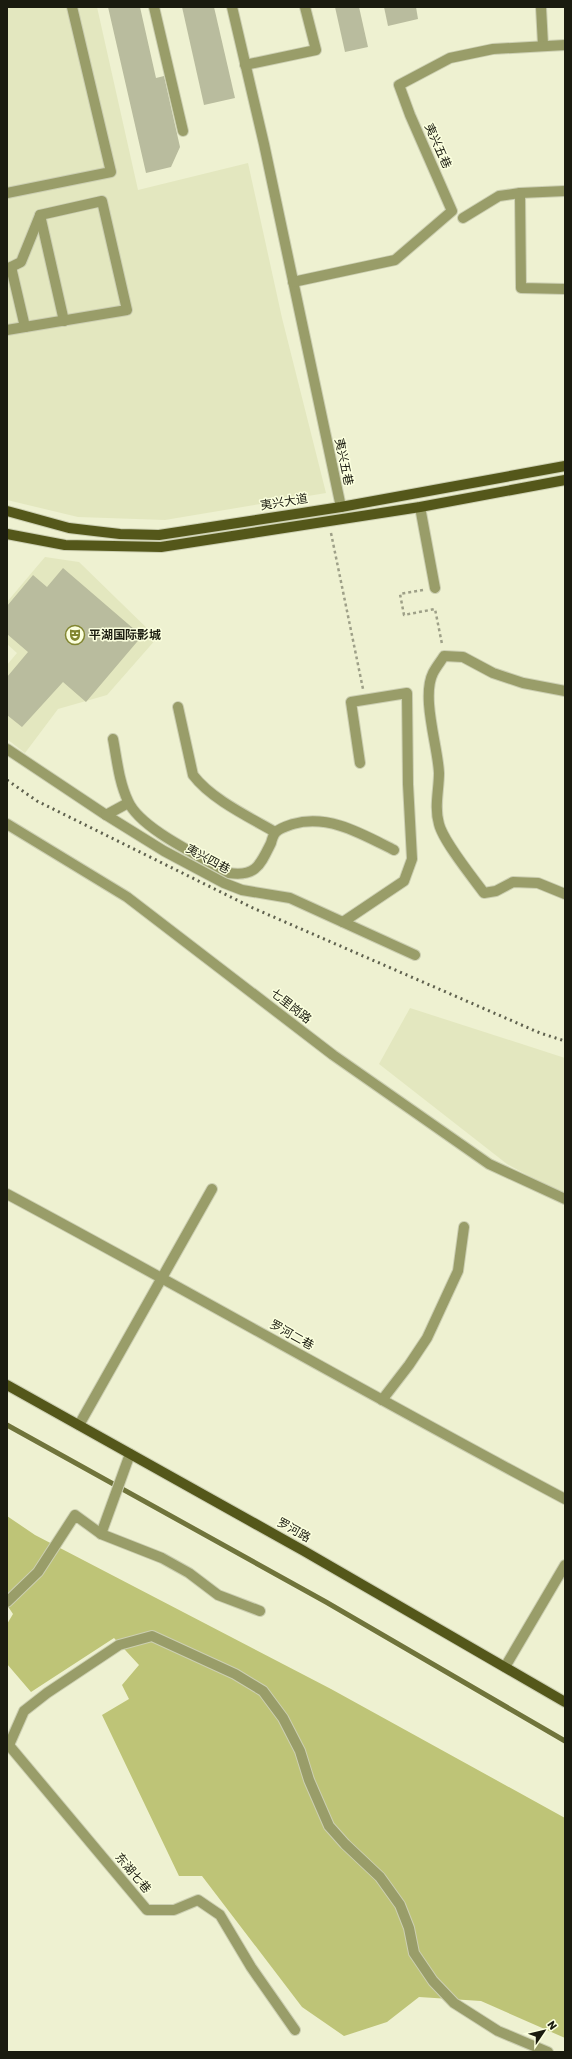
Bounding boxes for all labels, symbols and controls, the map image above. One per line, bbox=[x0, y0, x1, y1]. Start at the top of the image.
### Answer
street label: 夷兴五巷 bbox=[422, 121, 454, 171]
street label: 夷兴五巷 bbox=[332, 437, 356, 487]
street label: 夷兴大道 bbox=[259, 491, 309, 513]
theatre icon: 平湖国际影城 bbox=[64, 624, 86, 646]
place label: 平湖国际影城 bbox=[89, 628, 161, 642]
street label: 夷兴四巷 bbox=[184, 842, 232, 876]
street label: 七里岗路 bbox=[268, 986, 314, 1026]
street label: 罗河二巷 bbox=[268, 1317, 316, 1353]
street label: 罗河路 bbox=[275, 1515, 313, 1545]
street label: 东湖七巷 bbox=[112, 1850, 154, 1896]
north arrow bbox=[524, 2011, 564, 2051]
text: N bbox=[544, 2019, 559, 2033]

